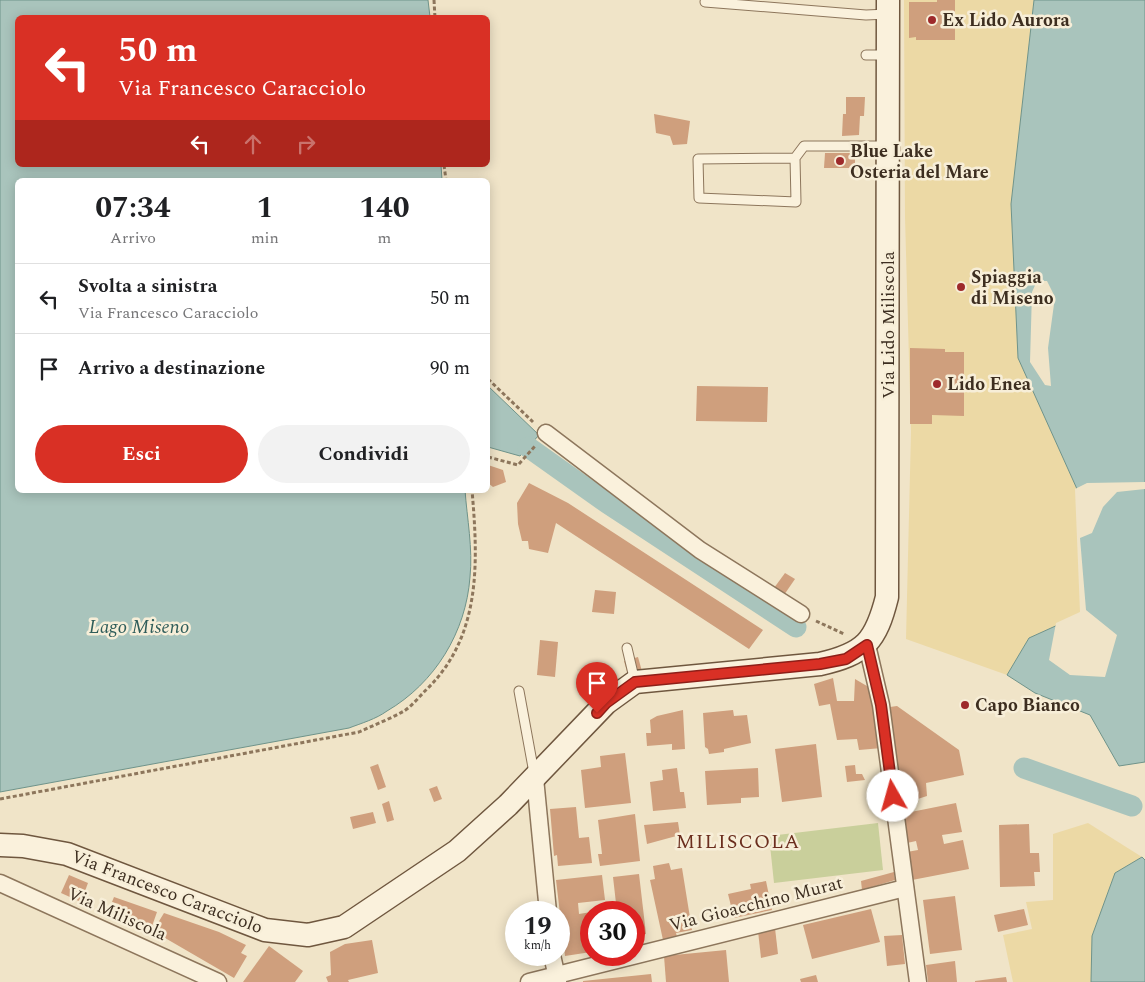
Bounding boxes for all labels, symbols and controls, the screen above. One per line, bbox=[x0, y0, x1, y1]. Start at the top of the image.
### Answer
place label: Ex Lido Aurora bbox=[942, 7, 1070, 34]
marker: Ex Lido Aurora bbox=[926, 14, 938, 26]
text: 50 m bbox=[118, 24, 198, 77]
icon: left bbox=[35, 35, 100, 100]
text: Via Francesco Caracciolo bbox=[118, 72, 366, 105]
icon: left bbox=[186, 130, 214, 158]
icon: ahead bbox=[239, 130, 267, 158]
icon: right bbox=[292, 130, 320, 158]
place label: Blue Lake Osteria del Mare bbox=[850, 138, 989, 186]
marker: Blue Lake Osteria del Mare bbox=[834, 155, 846, 167]
text: 07:34 bbox=[95, 185, 171, 231]
text: 1 bbox=[256, 185, 273, 231]
text: 140 bbox=[359, 185, 410, 231]
text: Arrivo bbox=[110, 226, 156, 250]
text: min bbox=[251, 226, 279, 250]
text: m bbox=[378, 226, 391, 250]
street label: Via Lido Miliscola bbox=[875, 251, 902, 399]
place label: Spiaggia di Miseno bbox=[971, 264, 1054, 312]
text: Svolta a sinistra bbox=[78, 272, 218, 301]
marker: Spiaggia di Miseno bbox=[955, 281, 967, 293]
text: 50 m bbox=[430, 284, 470, 313]
icon: left bbox=[35, 285, 63, 313]
text: Via Francesco Caracciolo bbox=[78, 301, 258, 325]
text: Arrivo a destinazione bbox=[78, 354, 265, 383]
text: 90 m bbox=[430, 354, 470, 383]
icon: arrive bbox=[35, 355, 63, 383]
place label: Lido Enea bbox=[947, 371, 1032, 398]
marker: Lido Enea bbox=[931, 378, 943, 390]
button: Esci bbox=[35, 425, 248, 483]
button: Condividi bbox=[258, 425, 470, 483]
water label: Lago Miseno bbox=[89, 613, 189, 642]
pin bbox=[576, 662, 618, 713]
icon: arrive bbox=[583, 669, 611, 697]
place label: Capo Bianco bbox=[975, 692, 1080, 719]
marker: Capo Bianco bbox=[959, 699, 971, 711]
position arrow bbox=[866, 769, 918, 821]
district label: MILISCOLA bbox=[676, 827, 800, 857]
street label: Via Francesco Caracciolo bbox=[67, 843, 267, 941]
street label: Via Gioacchino Murat bbox=[666, 869, 846, 939]
street label: Via Miliscola bbox=[63, 880, 171, 948]
speed limit sign: 30 bbox=[580, 901, 645, 966]
text: 19 bbox=[523, 908, 552, 946]
text: km/h bbox=[524, 936, 551, 955]

